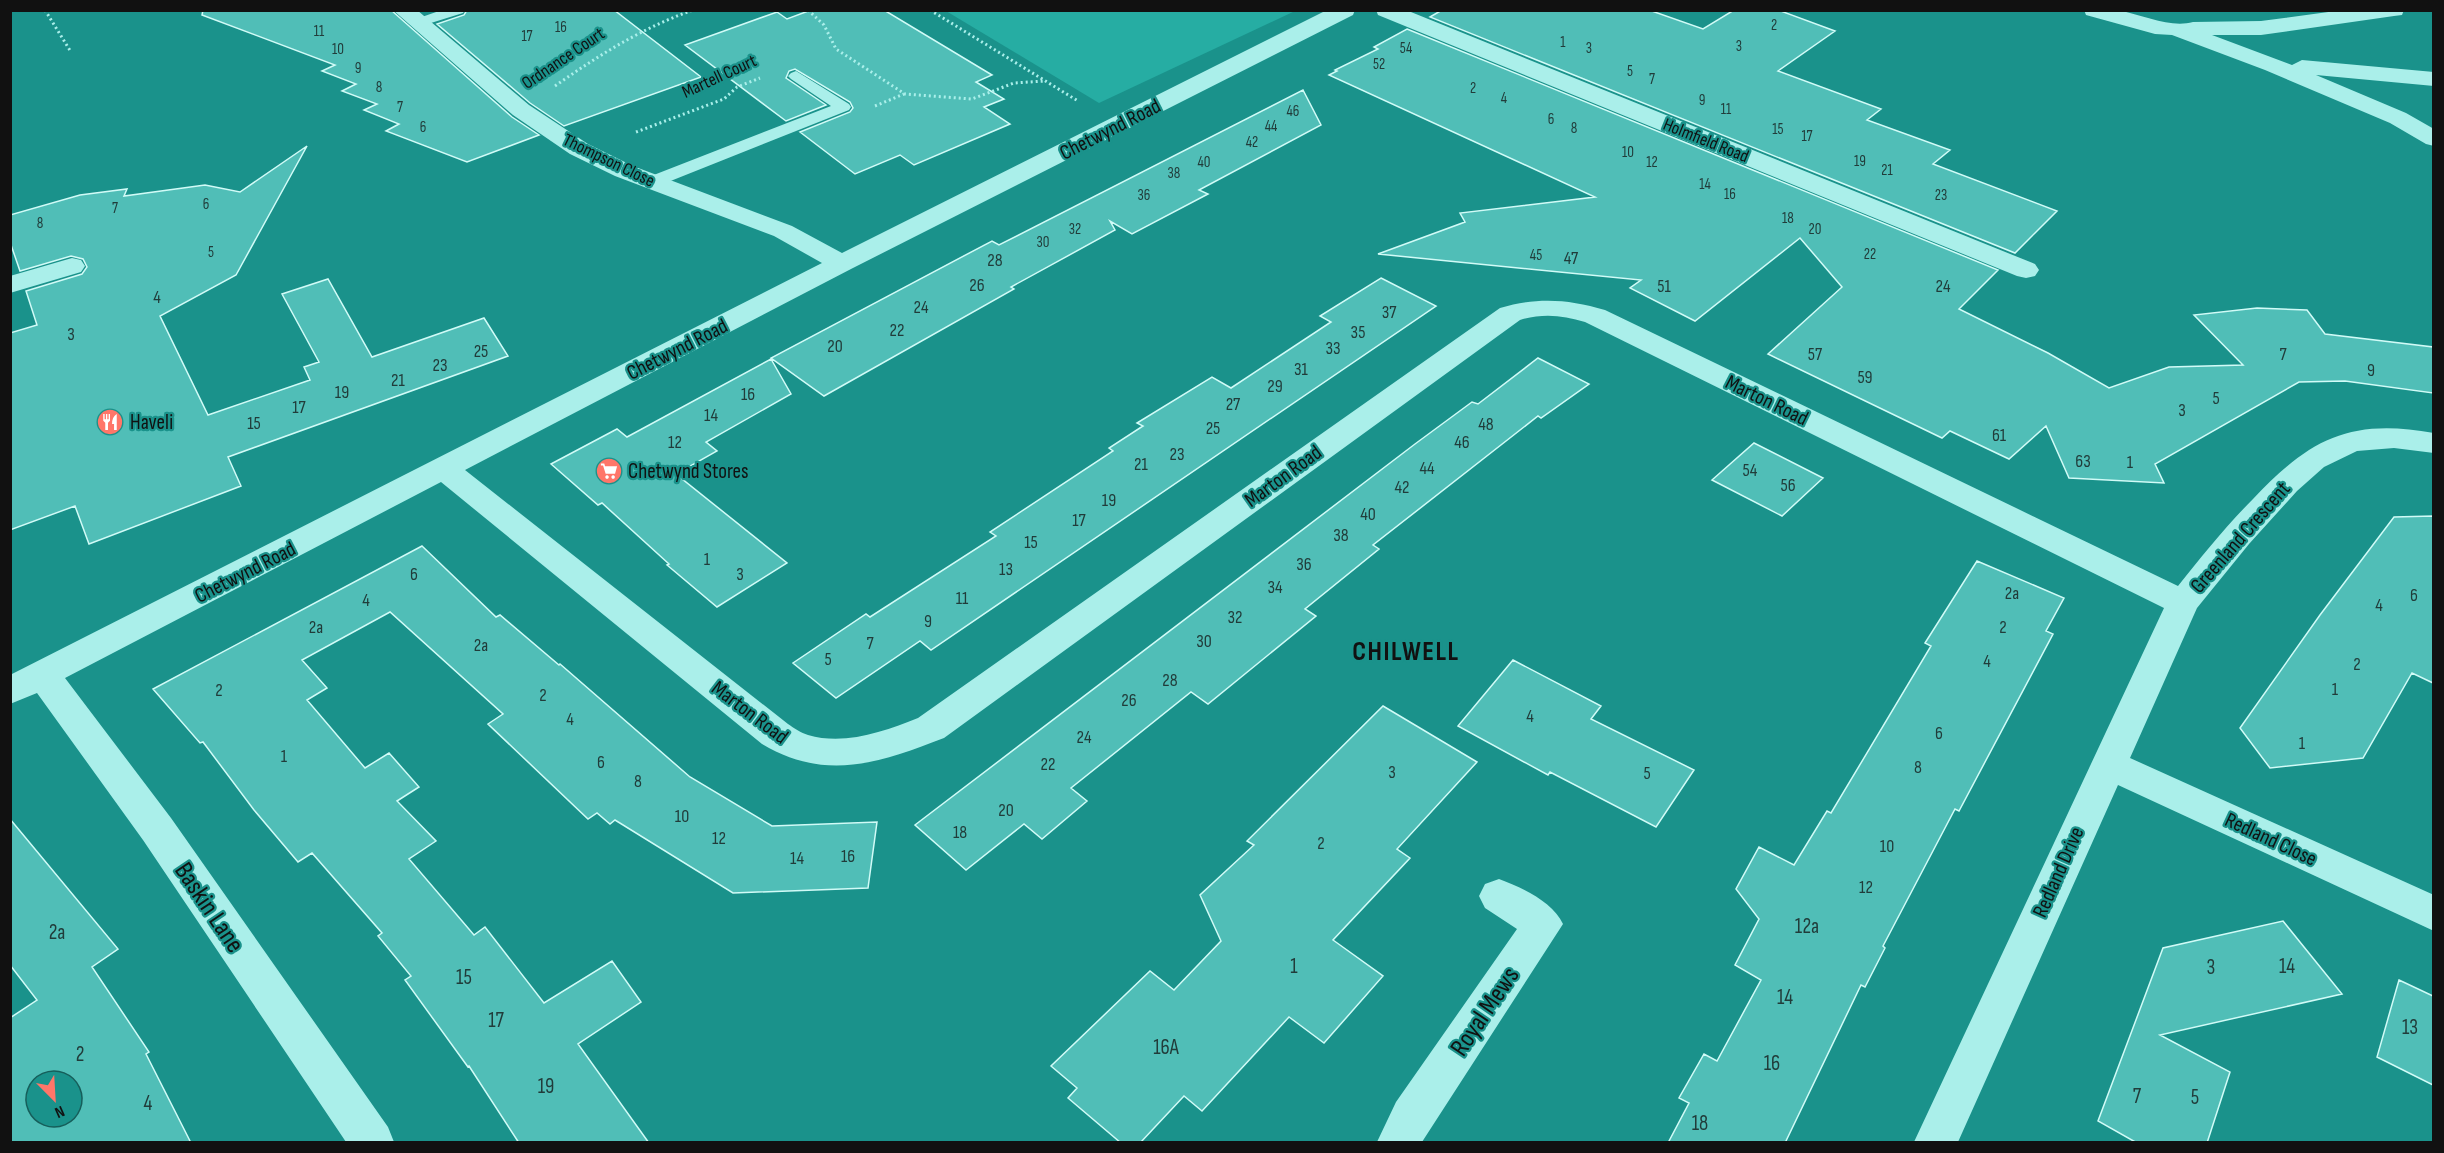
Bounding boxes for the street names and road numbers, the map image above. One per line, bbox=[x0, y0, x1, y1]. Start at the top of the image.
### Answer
street label: Ordnance Court bbox=[518, 23, 609, 94]
street label: Martell Court bbox=[679, 50, 760, 103]
street label: Chetwynd Road bbox=[1056, 93, 1165, 166]
street label: Holmfield Road bbox=[1660, 114, 1752, 167]
street label: Thompson Close bbox=[560, 129, 658, 192]
street label: Chetwynd Road bbox=[623, 313, 732, 386]
street label: Marton Road bbox=[1721, 370, 1812, 431]
street label: Marton Road bbox=[1240, 440, 1327, 513]
street label: Greenland Crescent bbox=[2185, 477, 2295, 598]
street label: Chetwynd Road bbox=[191, 536, 300, 609]
street label: Marton Road bbox=[707, 676, 793, 749]
street label: Redland Close bbox=[2221, 807, 2321, 872]
street label: Redland Drive bbox=[2027, 823, 2089, 921]
street label: Baskin Lane bbox=[167, 857, 250, 959]
street label: Royal Mews bbox=[1444, 961, 1526, 1062]

